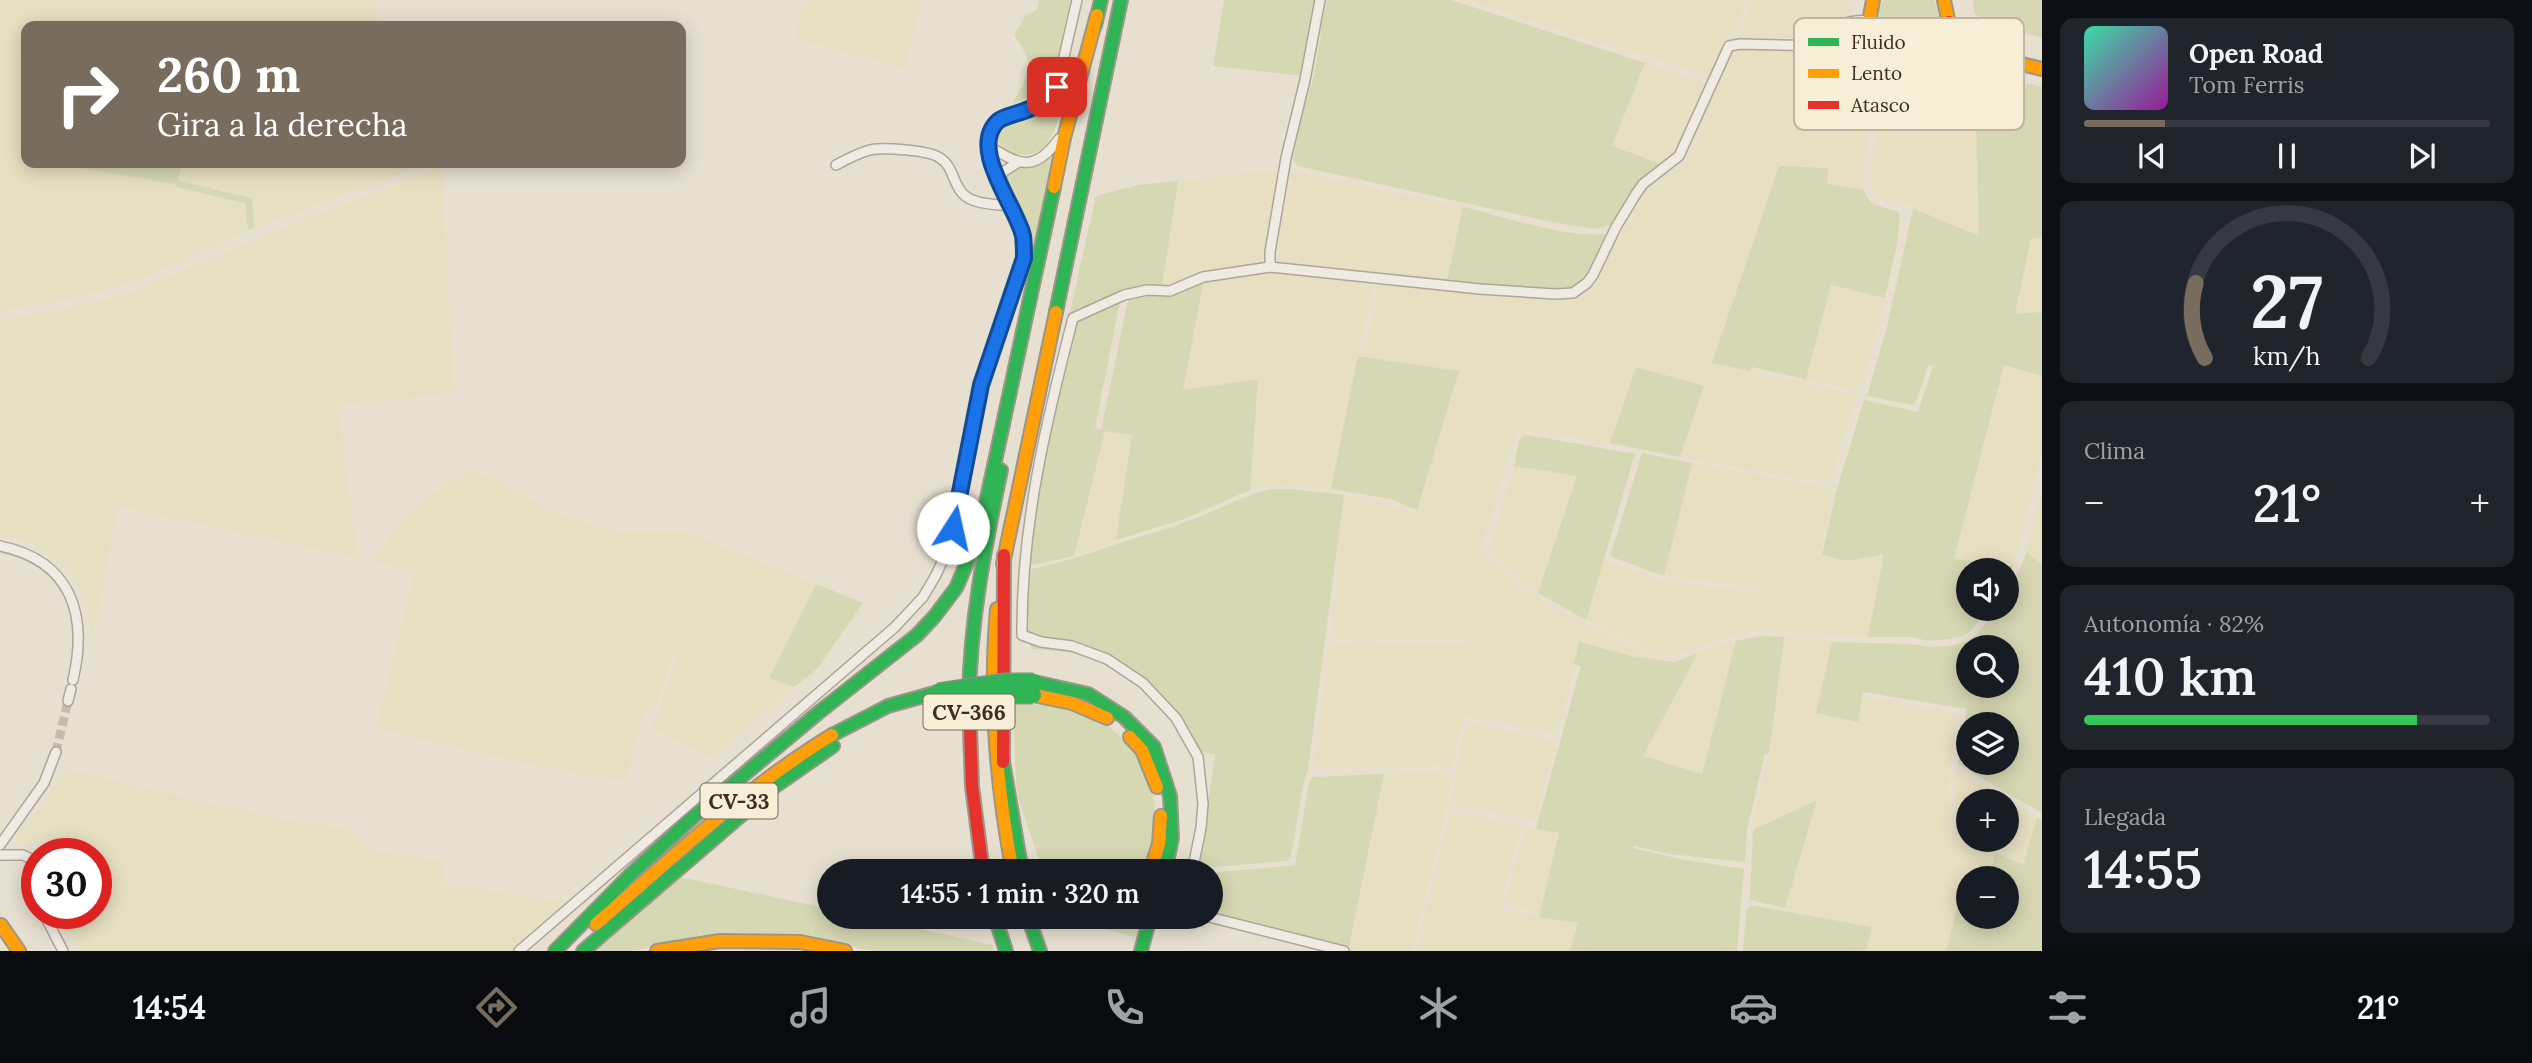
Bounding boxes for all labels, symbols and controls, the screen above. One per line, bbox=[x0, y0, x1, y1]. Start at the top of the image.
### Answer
legend bbox=[1794, 18, 2024, 130]
text: Fluido bbox=[1851, 30, 1906, 54]
text: Open Road bbox=[2189, 37, 2323, 70]
text: 260 m bbox=[157, 43, 300, 105]
icon: right bbox=[42, 49, 133, 140]
pin bbox=[1027, 57, 1087, 117]
text: Lento bbox=[1851, 61, 1902, 85]
icon: arrive bbox=[1038, 68, 1076, 106]
text: Tom Ferris bbox=[2189, 70, 2304, 99]
text: Atasco bbox=[1850, 93, 1910, 117]
text: Gira a la derecha bbox=[157, 104, 407, 145]
icon: previous bbox=[2133, 137, 2171, 175]
icon: pause bbox=[2268, 137, 2306, 175]
icon: next bbox=[2403, 137, 2441, 175]
text: 27 bbox=[2251, 256, 2323, 349]
text: km/h bbox=[2253, 340, 2321, 372]
text: Clima bbox=[2084, 436, 2145, 465]
text: 21° bbox=[2253, 470, 2321, 536]
text: − bbox=[2084, 479, 2104, 527]
text: + bbox=[2470, 479, 2490, 527]
position arrow bbox=[916, 491, 990, 565]
map controls bbox=[1956, 558, 2019, 929]
button: sound bbox=[1956, 558, 2019, 621]
text: Autonomía · 82% bbox=[2084, 609, 2264, 638]
button: search bbox=[1956, 635, 2019, 698]
text: 410 km bbox=[2084, 643, 2256, 709]
road number: CV-366 bbox=[923, 694, 1014, 730]
button: layers bbox=[1956, 712, 2019, 775]
road number: CV-33 bbox=[700, 784, 778, 818]
button: + bbox=[1956, 789, 2019, 852]
text: Llegada bbox=[2084, 802, 2166, 831]
text: 14:55 bbox=[2084, 836, 2202, 902]
speed limit sign: 30 bbox=[21, 838, 112, 929]
button: − bbox=[1956, 866, 2019, 929]
text: 14:55 · 1 min · 320 m bbox=[900, 877, 1140, 910]
icon: directions bbox=[472, 983, 521, 1032]
icon: music bbox=[786, 983, 835, 1032]
icon: phone bbox=[1100, 983, 1149, 1032]
icon: climate bbox=[1414, 983, 1463, 1032]
icon: car bbox=[1729, 983, 1778, 1032]
icon: filters bbox=[2043, 983, 2092, 1032]
text: 14:54 bbox=[133, 987, 206, 1028]
text: 21° bbox=[2357, 987, 2399, 1028]

